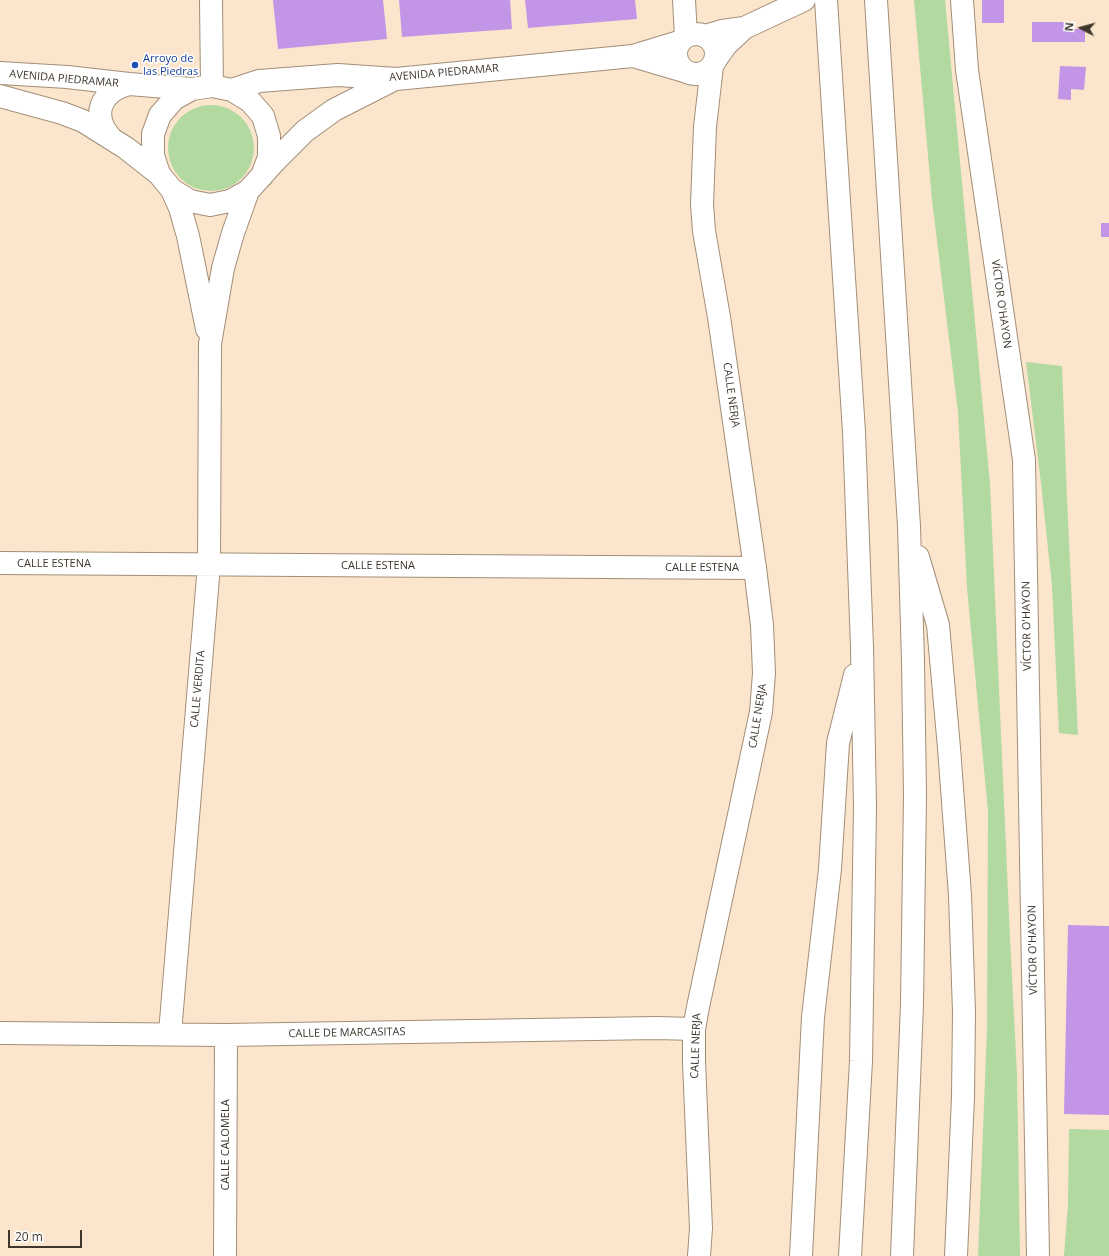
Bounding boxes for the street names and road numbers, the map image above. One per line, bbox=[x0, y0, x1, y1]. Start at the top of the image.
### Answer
street label: AVENIDA PIEDRAMAR bbox=[389, 62, 499, 84]
street label: AVENIDA PIEDRAMAR bbox=[9, 68, 119, 90]
street label: VÍCTOR O'HAYON bbox=[988, 259, 1014, 349]
street label: CALLE NERJA bbox=[720, 362, 742, 428]
street label: CALLE ESTENA bbox=[17, 557, 91, 571]
street label: CALLE ESTENA bbox=[341, 559, 415, 573]
street label: CALLE ESTENA bbox=[665, 561, 739, 575]
street label: VÍCTOR O'HAYON bbox=[1020, 581, 1034, 671]
street label: CALLE VERDITA bbox=[188, 650, 208, 728]
street label: CALLE NERJA bbox=[746, 683, 770, 749]
street label: VÍCTOR O'HAYON bbox=[1026, 905, 1040, 995]
street label: CALLE NERJA bbox=[688, 1013, 704, 1079]
street label: CALLE DE MARCASITAS bbox=[288, 1025, 406, 1041]
street label: CALLE CALOMELA bbox=[219, 1099, 233, 1191]

